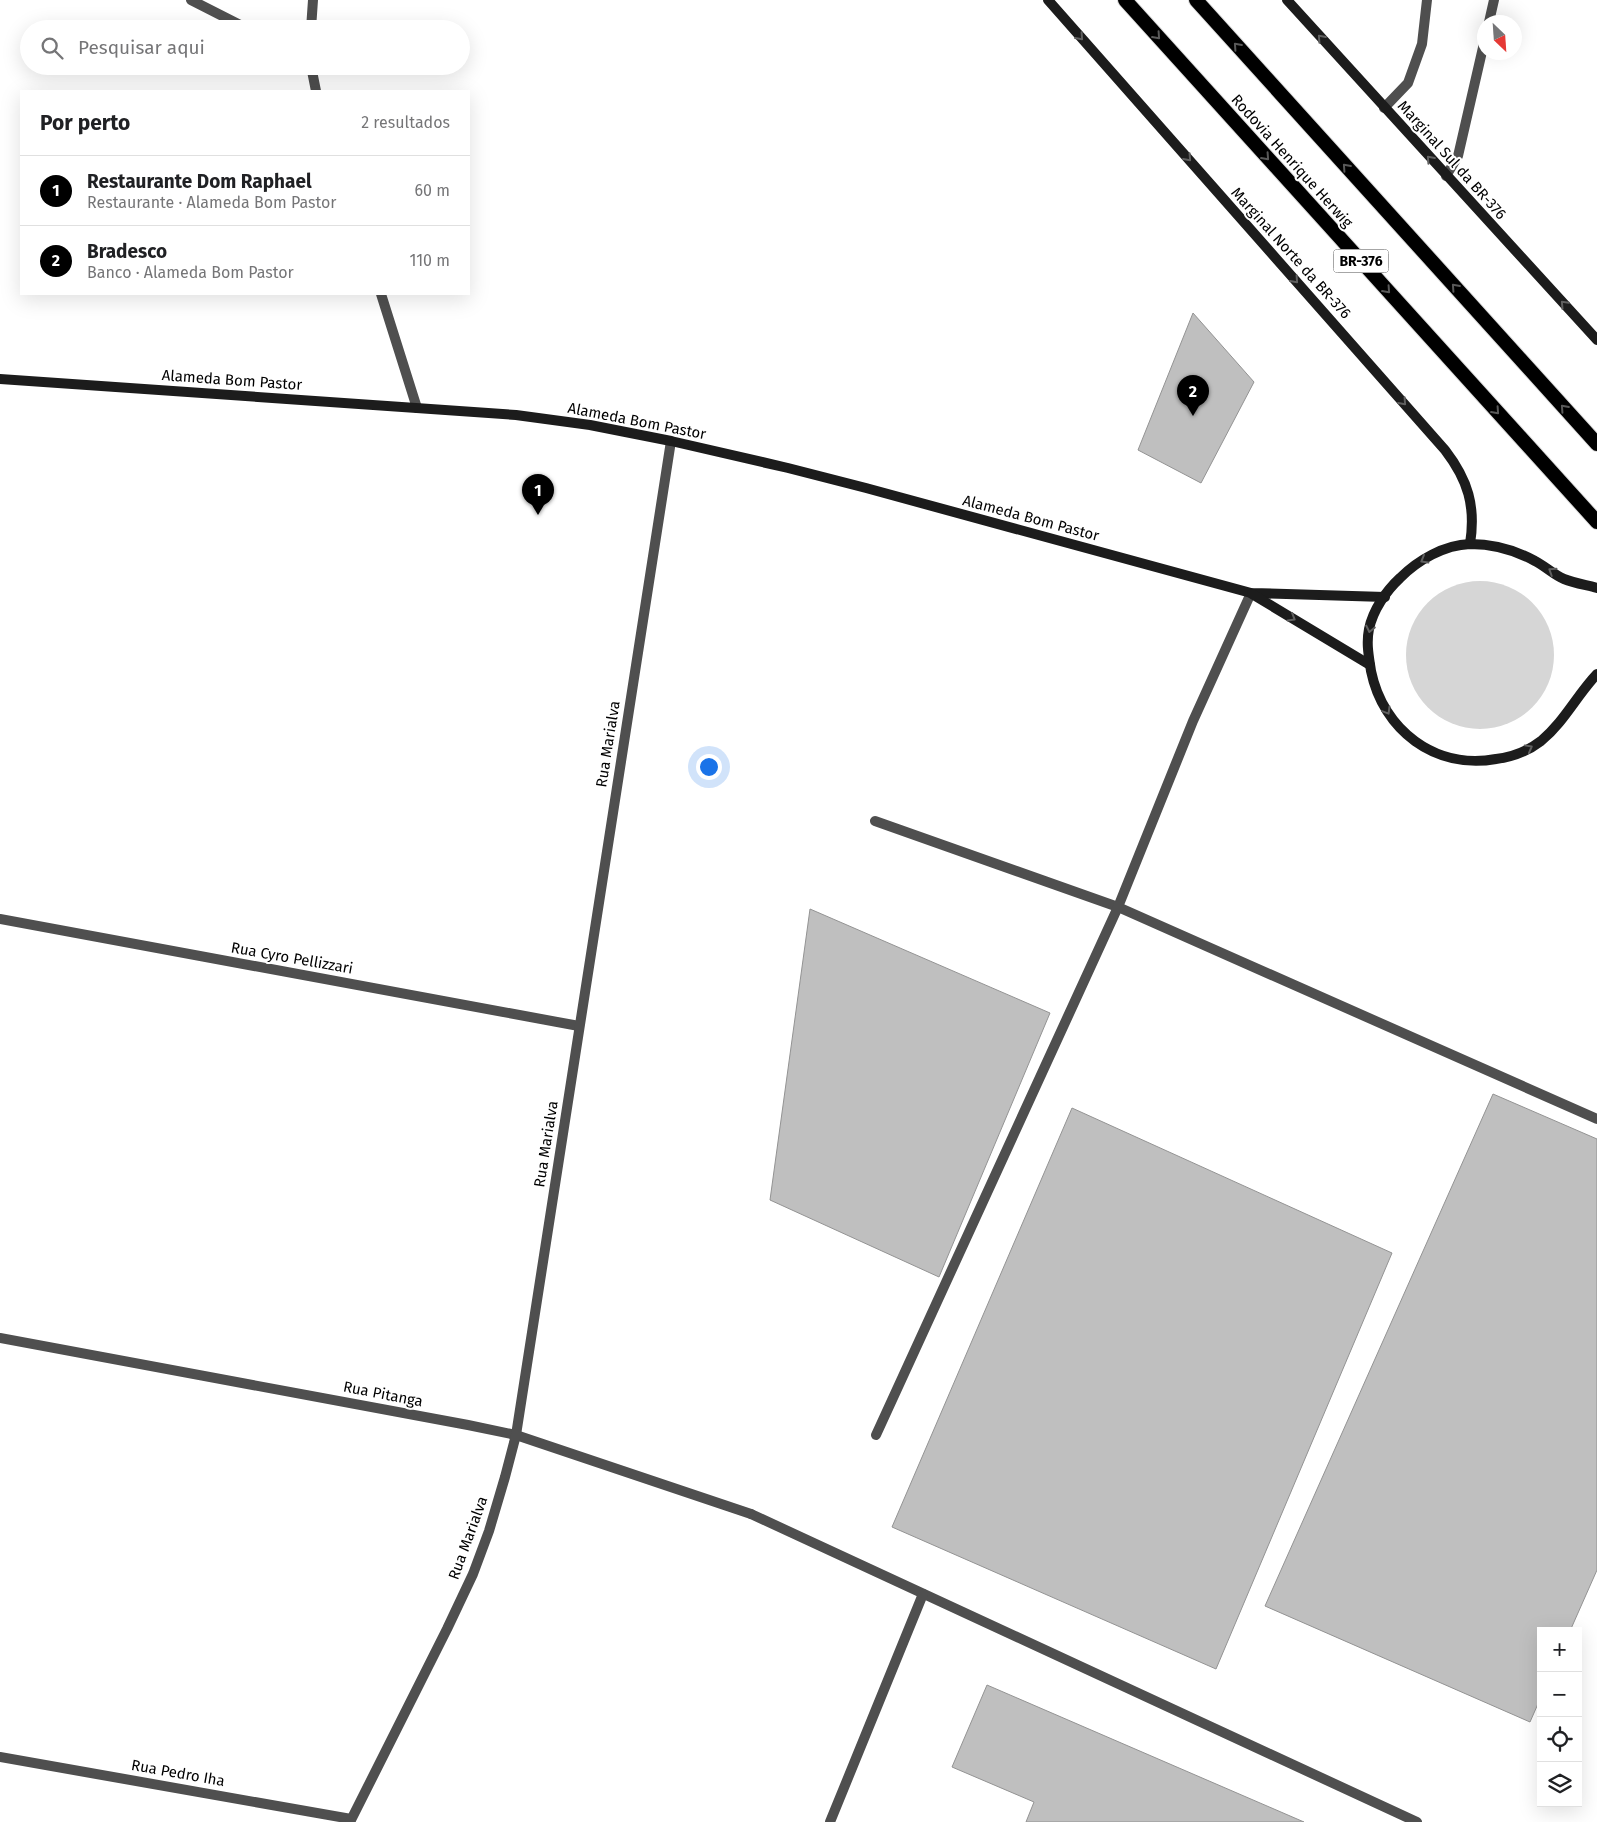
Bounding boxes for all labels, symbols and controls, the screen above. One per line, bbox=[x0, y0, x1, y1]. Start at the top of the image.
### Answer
north arrow bbox=[1477, 15, 1522, 60]
search box bbox=[20, 20, 470, 75]
one-way arrow bbox=[1074, 31, 1083, 40]
one-way arrow bbox=[1151, 31, 1160, 40]
icon: search bbox=[38, 34, 66, 62]
one-way arrow bbox=[1318, 35, 1327, 44]
text: Pesquisar aqui bbox=[78, 36, 205, 59]
one-way arrow bbox=[1234, 43, 1243, 52]
street label: Rodovia Henrique Herwig bbox=[1227, 91, 1357, 231]
street label: Marginal Sul da BR-376 bbox=[1394, 97, 1510, 223]
text: Por perto bbox=[40, 110, 130, 136]
text: 2 resultados bbox=[361, 113, 450, 132]
one-way arrow bbox=[1261, 151, 1270, 160]
one-way arrow bbox=[1182, 153, 1191, 162]
one-way arrow bbox=[1427, 155, 1436, 164]
one-way arrow bbox=[1343, 163, 1352, 172]
text: Restaurante Dom Raphael bbox=[87, 170, 312, 193]
text: 1 bbox=[52, 181, 60, 200]
text: 60 m bbox=[415, 181, 450, 200]
street label: Marginal Norte da BR-376 bbox=[1227, 184, 1355, 322]
text: Restaurante · Alameda Bom Pastor bbox=[87, 193, 337, 212]
text: Bradesco bbox=[87, 240, 167, 263]
road number: BR-376 bbox=[1334, 250, 1388, 272]
text: 2 bbox=[52, 251, 60, 270]
text: 110 m bbox=[409, 251, 450, 270]
text: Banco · Alameda Bom Pastor bbox=[87, 263, 294, 282]
one-way arrow bbox=[1289, 274, 1298, 283]
one-way arrow bbox=[1452, 284, 1461, 293]
one-way arrow bbox=[1381, 285, 1390, 294]
one-way arrow bbox=[1561, 301, 1570, 310]
street label: Alameda Bom Pastor bbox=[161, 366, 303, 394]
pin: 2 bbox=[1177, 375, 1209, 416]
one-way arrow bbox=[1397, 396, 1406, 405]
street label: Alameda Bom Pastor bbox=[566, 399, 708, 443]
one-way arrow bbox=[1561, 404, 1570, 413]
one-way arrow bbox=[1490, 405, 1499, 414]
pin: 1 bbox=[522, 474, 554, 515]
street label: Alameda Bom Pastor bbox=[961, 491, 1101, 545]
one-way arrow bbox=[1420, 553, 1429, 563]
one-way arrow bbox=[1548, 568, 1557, 577]
one-way arrow bbox=[1287, 612, 1296, 622]
one-way arrow bbox=[1365, 625, 1376, 634]
street label: Rua Marialva bbox=[592, 699, 624, 789]
one-way arrow bbox=[1380, 705, 1390, 714]
one-way arrow bbox=[1524, 744, 1533, 754]
your location bbox=[696, 754, 722, 780]
street label: Rua Cyro Pellizzari bbox=[230, 938, 354, 978]
street label: Rua Marialva bbox=[530, 1099, 562, 1189]
street label: Rua Pitanga bbox=[342, 1377, 424, 1411]
street label: Rua Marialva bbox=[445, 1494, 491, 1582]
map controls bbox=[1537, 1627, 1582, 1807]
button: + bbox=[1537, 1627, 1582, 1672]
button: − bbox=[1537, 1672, 1582, 1717]
button: locate bbox=[1537, 1717, 1582, 1762]
street label: Rua Pedro Iha bbox=[130, 1756, 226, 1790]
button: layers bbox=[1537, 1762, 1582, 1807]

